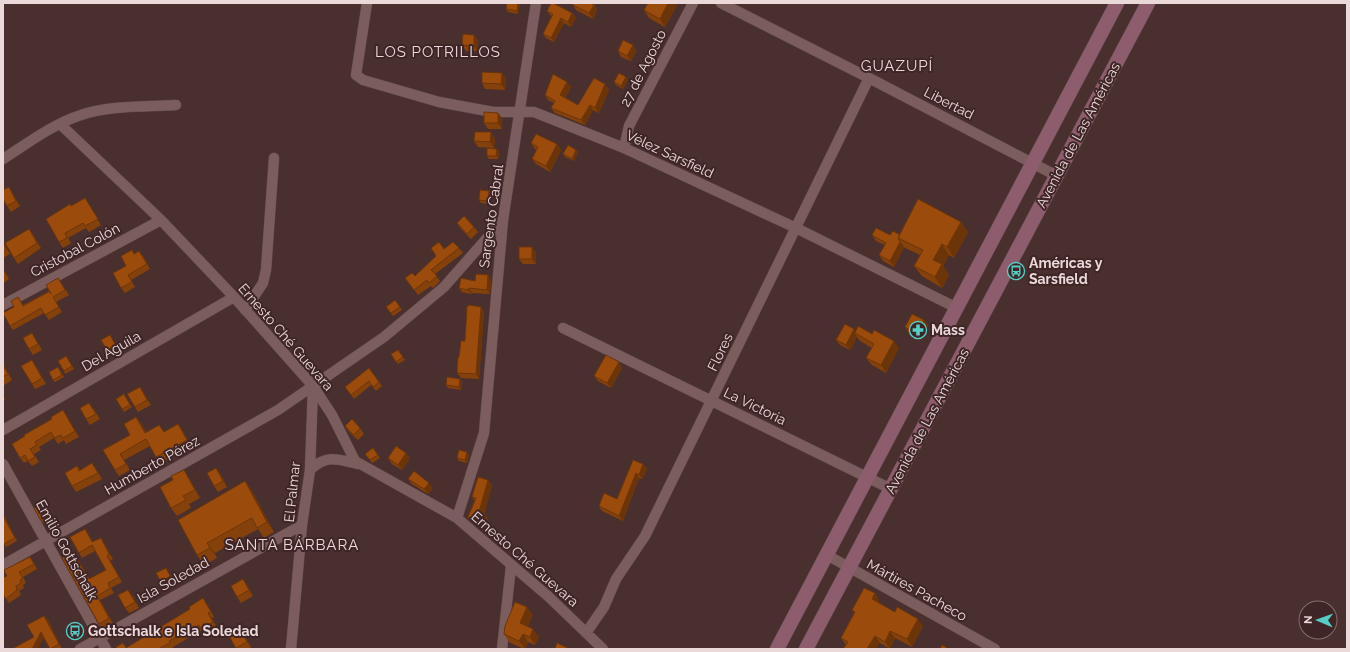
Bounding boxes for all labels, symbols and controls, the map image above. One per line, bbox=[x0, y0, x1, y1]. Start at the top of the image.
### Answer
street label: 27 de Agosto bbox=[617, 27, 669, 109]
district label: LOS POTRILLOS bbox=[375, 43, 501, 61]
district label: GUAZUPÍ bbox=[861, 57, 933, 75]
street label: Avenida de Las Américas bbox=[1033, 59, 1123, 210]
street label: Libertad bbox=[921, 84, 977, 122]
street label: Vélez Sarsfield bbox=[624, 127, 716, 181]
street label: Sargento Cabral bbox=[476, 163, 506, 269]
street label: Cristobal Colón bbox=[28, 220, 122, 280]
place label: Américas y Sarsfield bbox=[1029, 255, 1103, 287]
bus stop icon: Américas y Sarsfield bbox=[1006, 261, 1026, 281]
street label: Ernesto Ché Guevara bbox=[235, 280, 337, 394]
pharmacy icon: Mass bbox=[908, 320, 928, 340]
place label: Mass bbox=[931, 322, 965, 338]
street label: Del Aguila bbox=[79, 328, 143, 374]
street label: Flores bbox=[704, 330, 736, 374]
street label: Avenida de Las Américas bbox=[882, 345, 972, 496]
street label: La Victoria bbox=[721, 384, 789, 428]
street label: Humberto Pérez bbox=[102, 432, 202, 498]
street label: El Palmar bbox=[281, 461, 303, 523]
street label: Emilio Gottschalk bbox=[33, 497, 101, 603]
street label: Ernesto Ché Guevara bbox=[468, 508, 582, 610]
district label: SANTA BÁRBARA bbox=[225, 536, 359, 554]
street label: Isla Soledad bbox=[135, 554, 211, 606]
street label: Mártires Pacheco bbox=[864, 556, 970, 624]
north arrow bbox=[1298, 600, 1338, 640]
text: N bbox=[1302, 615, 1315, 624]
bus stop icon: Gottschalk e Isla Soledad bbox=[65, 621, 85, 641]
place label: Gottschalk e Isla Soledad bbox=[88, 623, 259, 639]

